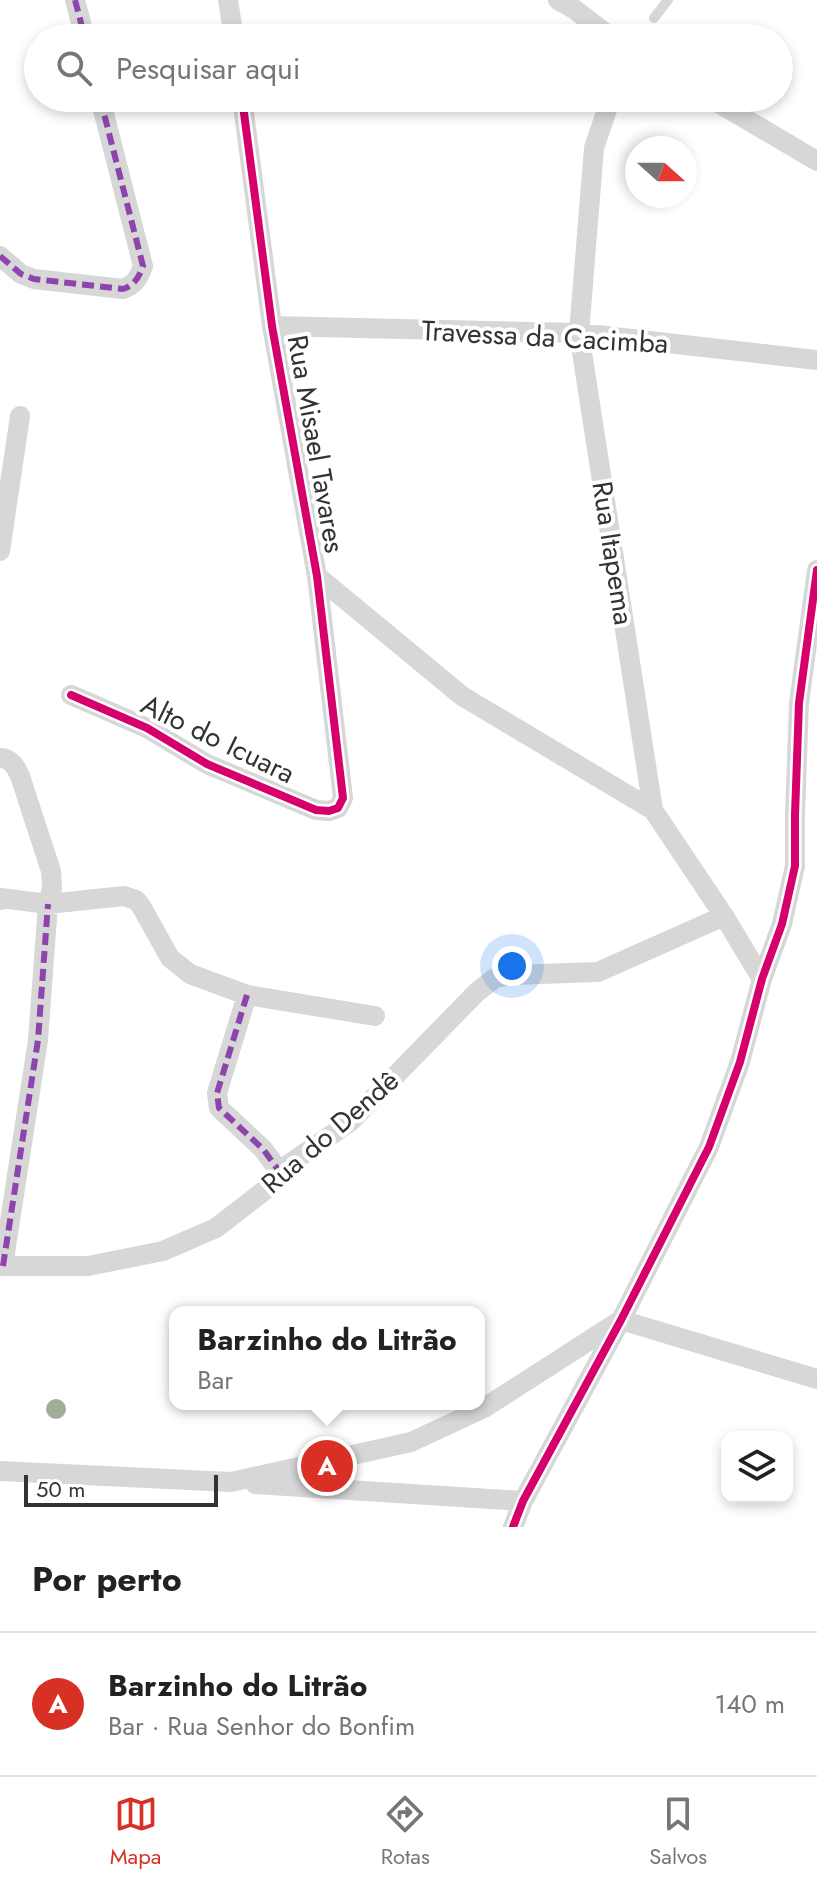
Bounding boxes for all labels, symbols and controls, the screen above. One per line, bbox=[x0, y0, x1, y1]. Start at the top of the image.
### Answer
search box bbox=[24, 24, 793, 112]
icon: search bbox=[52, 46, 96, 90]
text: Pesquisar aqui bbox=[116, 47, 301, 90]
north arrow bbox=[625, 136, 697, 208]
street label: Travessa da Cacimba bbox=[421, 310, 669, 364]
street label: Rua Misael Tavares bbox=[277, 332, 355, 556]
street label: Rua Itapema bbox=[581, 478, 645, 628]
street label: Alto do Icuara bbox=[134, 684, 302, 794]
your location bbox=[492, 946, 532, 986]
street label: Rua do Dendê bbox=[252, 1061, 408, 1203]
popup bbox=[169, 1306, 485, 1410]
text: Barzinho do Litrão bbox=[197, 1318, 457, 1361]
text: Bar bbox=[197, 1361, 233, 1399]
map controls bbox=[721, 1431, 793, 1503]
button: layers bbox=[721, 1431, 793, 1503]
pin: A bbox=[301, 1436, 353, 1496]
scale bar bbox=[24, 1471, 218, 1507]
text: 50 m bbox=[36, 1473, 85, 1505]
text: Por perto bbox=[32, 1555, 182, 1604]
text: Barzinho do Litrão bbox=[108, 1664, 368, 1707]
text: A bbox=[48, 1685, 68, 1723]
text: 140 m bbox=[714, 1685, 785, 1723]
text: Bar · Rua Senhor do Bonfim bbox=[108, 1707, 415, 1745]
tab: Mapa bbox=[110, 1792, 161, 1872]
tab: Rotas bbox=[381, 1792, 430, 1872]
tab: Salvos bbox=[649, 1792, 707, 1872]

